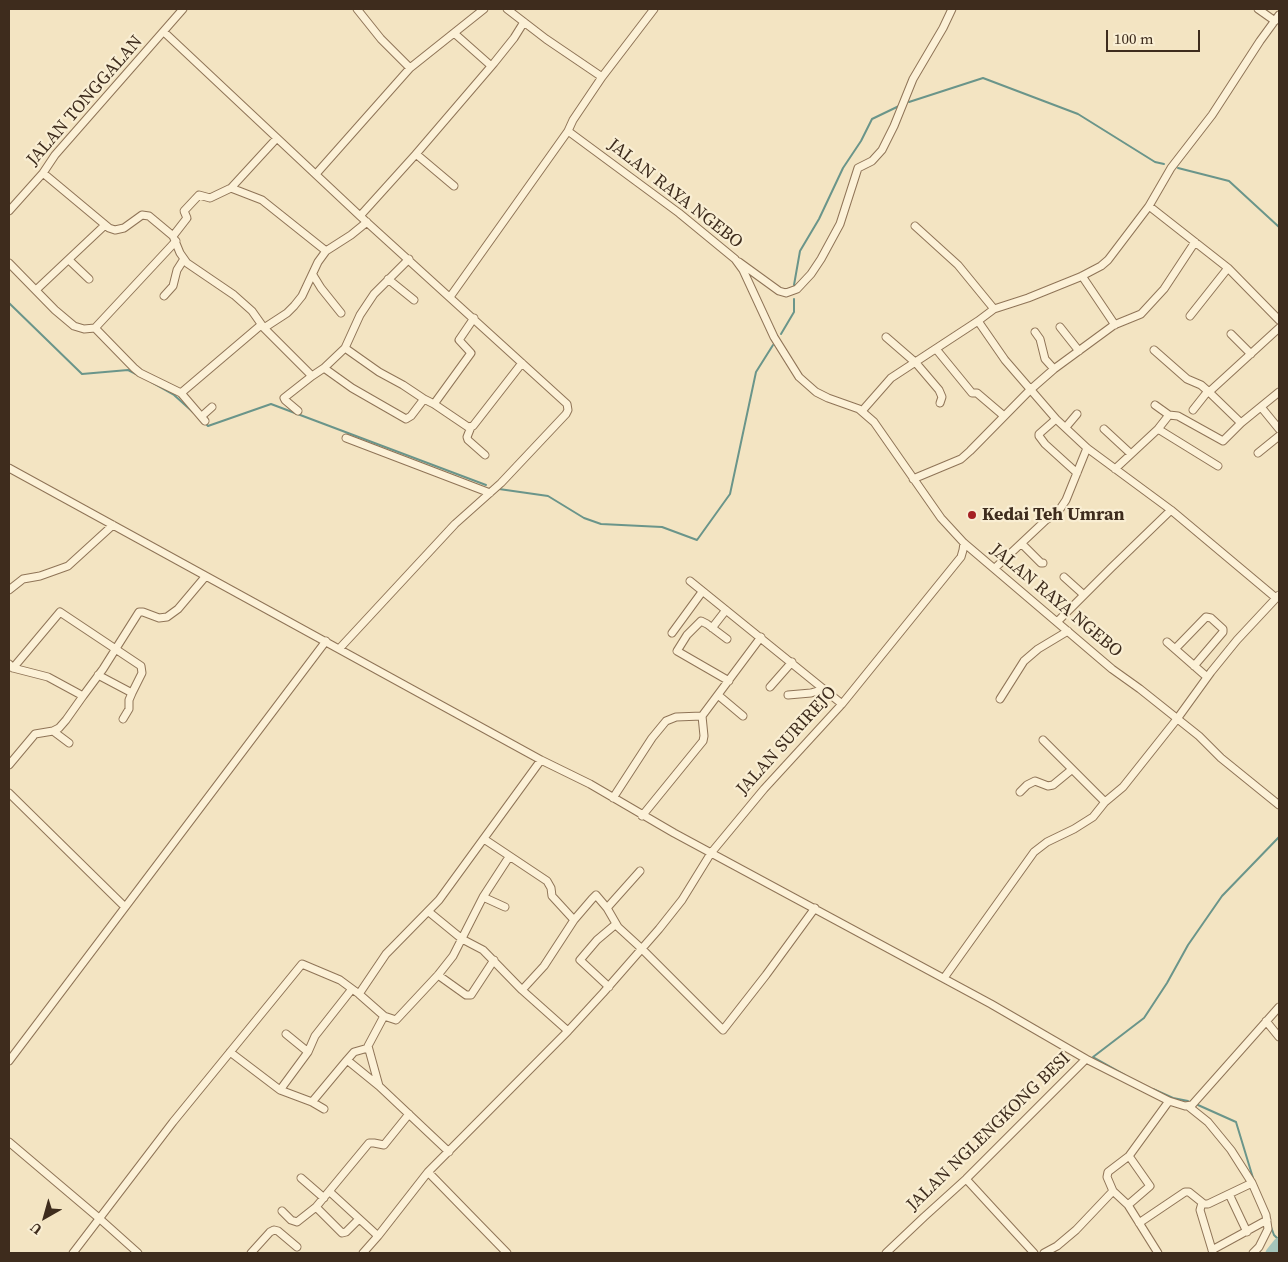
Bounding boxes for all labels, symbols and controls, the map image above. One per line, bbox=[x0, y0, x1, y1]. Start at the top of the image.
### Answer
scale bar bbox=[1108, 20, 1202, 52]
text: 100 m bbox=[1114, 28, 1154, 49]
street label: JALAN TONGGALAN bbox=[23, 31, 147, 171]
street label: JALAN RAYA NGEBO bbox=[603, 135, 747, 253]
place label: Kedai Teh Umran bbox=[982, 504, 1125, 526]
marker: Kedai Teh Umran bbox=[966, 509, 978, 521]
street label: JALAN RAYA NGEBO bbox=[986, 540, 1126, 662]
street label: JALAN SURIREJO bbox=[732, 682, 842, 800]
street label: JALAN NGLENGKONG BESI bbox=[903, 1048, 1075, 1216]
north arrow bbox=[20, 1192, 70, 1242]
text: U bbox=[26, 1218, 46, 1240]

